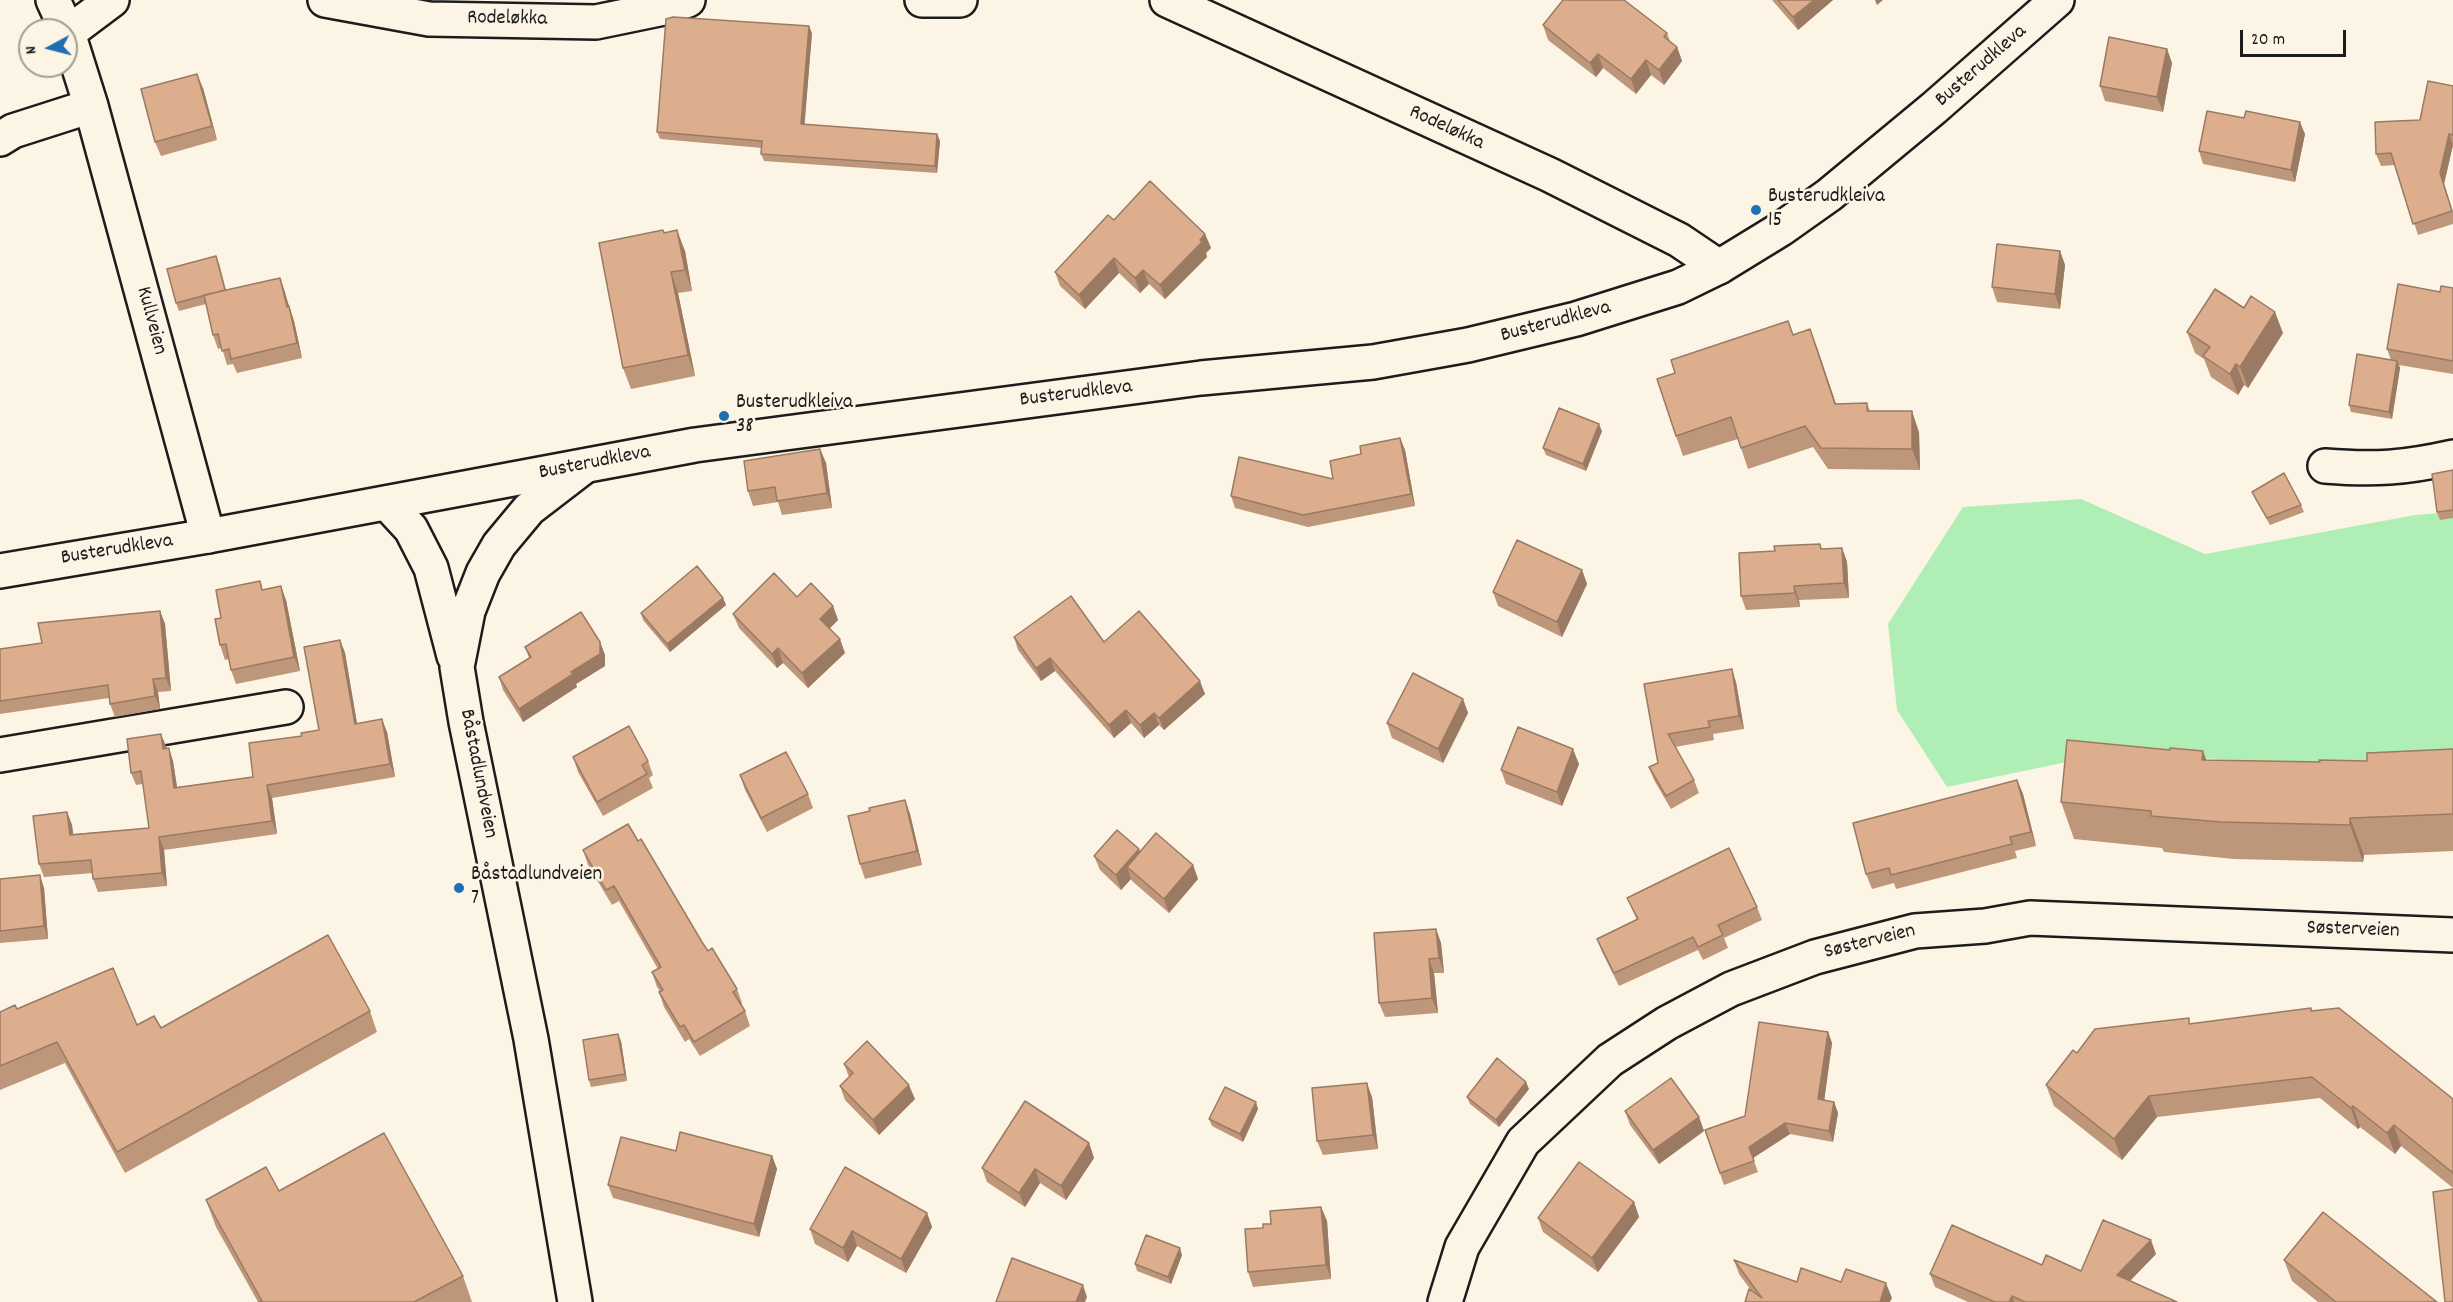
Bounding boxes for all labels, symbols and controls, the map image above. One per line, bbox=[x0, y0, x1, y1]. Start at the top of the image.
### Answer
street label: Rodeløkka bbox=[467, 7, 547, 33]
north arrow bbox=[18, 18, 78, 78]
scale bar bbox=[2243, 18, 2350, 56]
street label: Busterudkleva bbox=[1931, 20, 2033, 114]
text: 20 m bbox=[2251, 28, 2285, 53]
text: N bbox=[20, 45, 44, 55]
street label: Rodeløkka bbox=[1404, 101, 1488, 157]
place label: Busterudkleiva 15 bbox=[1768, 185, 1885, 235]
marker: Busterudkleiva 15 bbox=[1749, 203, 1763, 217]
street label: Kullveien bbox=[129, 284, 171, 358]
street label: Busterudkleva bbox=[1498, 296, 1614, 350]
street label: Busterudkleva bbox=[1018, 376, 1134, 414]
place label: Busterudkleiva 38 bbox=[736, 391, 853, 441]
marker: Busterudkleiva 38 bbox=[717, 409, 731, 423]
street label: Busterudkleva bbox=[537, 441, 653, 487]
street label: Busterudkleva bbox=[59, 530, 175, 572]
street label: Båstadlundveien bbox=[452, 707, 502, 841]
place label: Båstadlundveien 7 bbox=[471, 863, 602, 913]
marker: Båstadlundveien 7 bbox=[452, 881, 466, 895]
street label: Søsterveien bbox=[2306, 917, 2400, 945]
street label: Søsterveien bbox=[1822, 920, 1918, 966]

